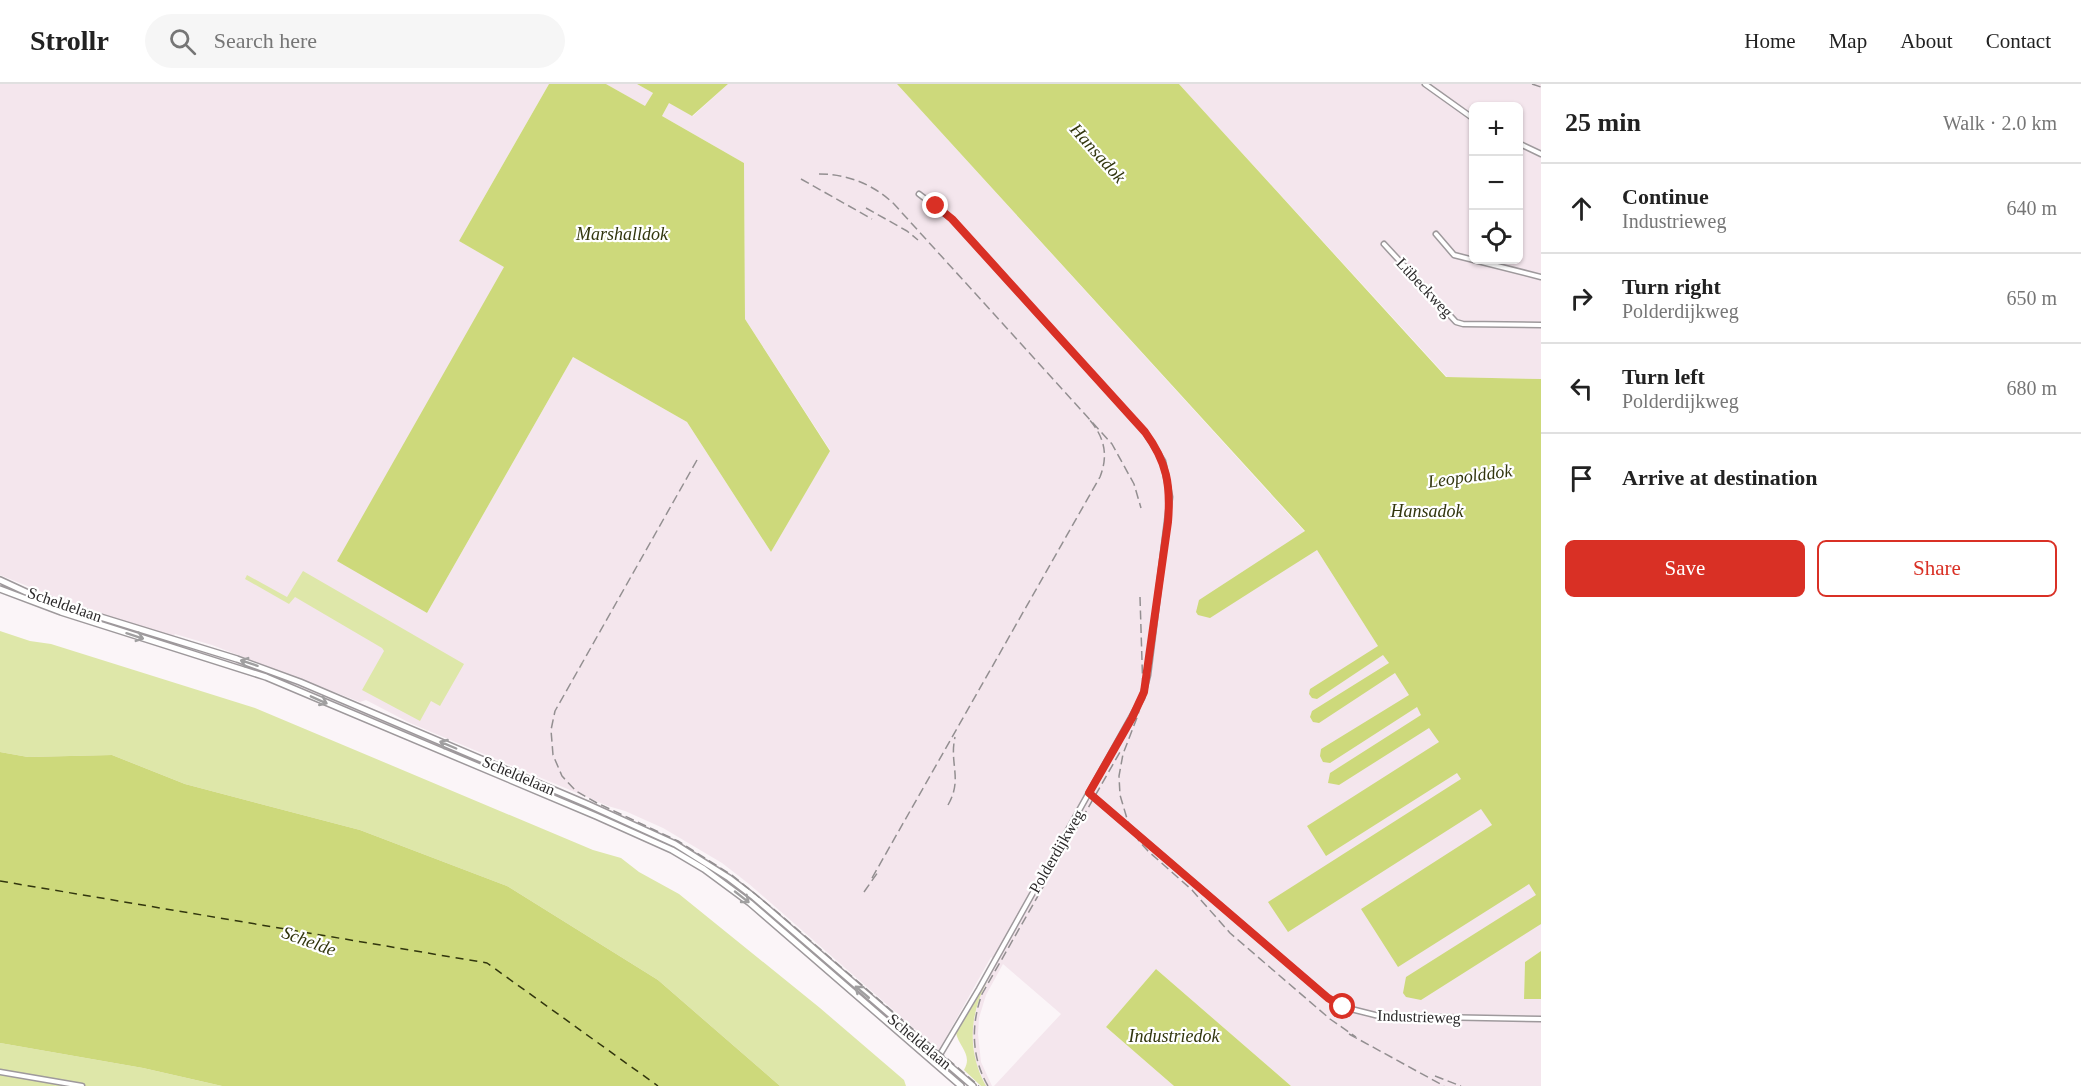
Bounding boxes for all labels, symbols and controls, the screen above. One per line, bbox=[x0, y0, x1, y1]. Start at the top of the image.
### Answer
search box bbox=[145, 14, 565, 68]
text: Strollr bbox=[30, 25, 109, 56]
icon: search bbox=[166, 25, 199, 58]
text: Search here bbox=[214, 28, 317, 53]
text: Home bbox=[1744, 29, 1796, 53]
text: Map bbox=[1829, 29, 1867, 53]
text: About bbox=[1900, 29, 1953, 53]
text: Contact bbox=[1986, 29, 2051, 53]
map controls bbox=[1469, 102, 1523, 264]
button: + bbox=[1469, 102, 1523, 156]
text: 25 min bbox=[1565, 108, 1641, 137]
text: Walk · 2.0 km bbox=[1943, 112, 2057, 134]
water label: Hansadok bbox=[1065, 118, 1131, 188]
button: − bbox=[1469, 156, 1523, 210]
text: Continue bbox=[1622, 184, 1709, 209]
route end bbox=[922, 192, 948, 218]
icon: ahead bbox=[1565, 192, 1598, 225]
text: 640 m bbox=[2006, 197, 2057, 219]
button: locate bbox=[1469, 210, 1523, 264]
text: Industrieweg bbox=[1622, 210, 1726, 232]
water label: Marshalldok bbox=[575, 224, 669, 244]
street label: Lübeckweg bbox=[1392, 254, 1456, 321]
text: Turn right bbox=[1622, 274, 1721, 299]
icon: right bbox=[1565, 282, 1598, 315]
text: 650 m bbox=[2006, 287, 2057, 309]
text: Polderdijkweg bbox=[1622, 300, 1739, 322]
text: Turn left bbox=[1622, 364, 1705, 389]
icon: left bbox=[1565, 372, 1598, 405]
text: 680 m bbox=[2006, 377, 2057, 399]
text: Polderdijkweg bbox=[1622, 390, 1739, 412]
water label: Leopolddok bbox=[1426, 460, 1514, 492]
icon: arrive bbox=[1565, 462, 1598, 495]
text: Arrive at destination bbox=[1622, 465, 1818, 490]
water label: Hansadok bbox=[1390, 501, 1465, 521]
button: Save bbox=[1565, 540, 1805, 597]
button: Share bbox=[1817, 540, 2057, 597]
street label: Scheldelaan bbox=[26, 584, 104, 625]
one-way arrow bbox=[125, 631, 144, 642]
one-way arrow bbox=[240, 657, 259, 668]
one-way arrow bbox=[309, 694, 327, 706]
one-way arrow bbox=[440, 739, 458, 750]
street label: Scheldelaan bbox=[480, 753, 558, 798]
street label: Polderdijkweg bbox=[1026, 807, 1088, 896]
one-way arrow bbox=[733, 891, 749, 903]
water label: Schelde bbox=[279, 922, 339, 960]
one-way arrow bbox=[855, 985, 870, 999]
route start bbox=[1329, 993, 1355, 1019]
street label: Industrieweg bbox=[1377, 1007, 1461, 1027]
street label: Scheldelaan bbox=[885, 1010, 955, 1073]
water label: Industriedok bbox=[1128, 1026, 1221, 1046]

